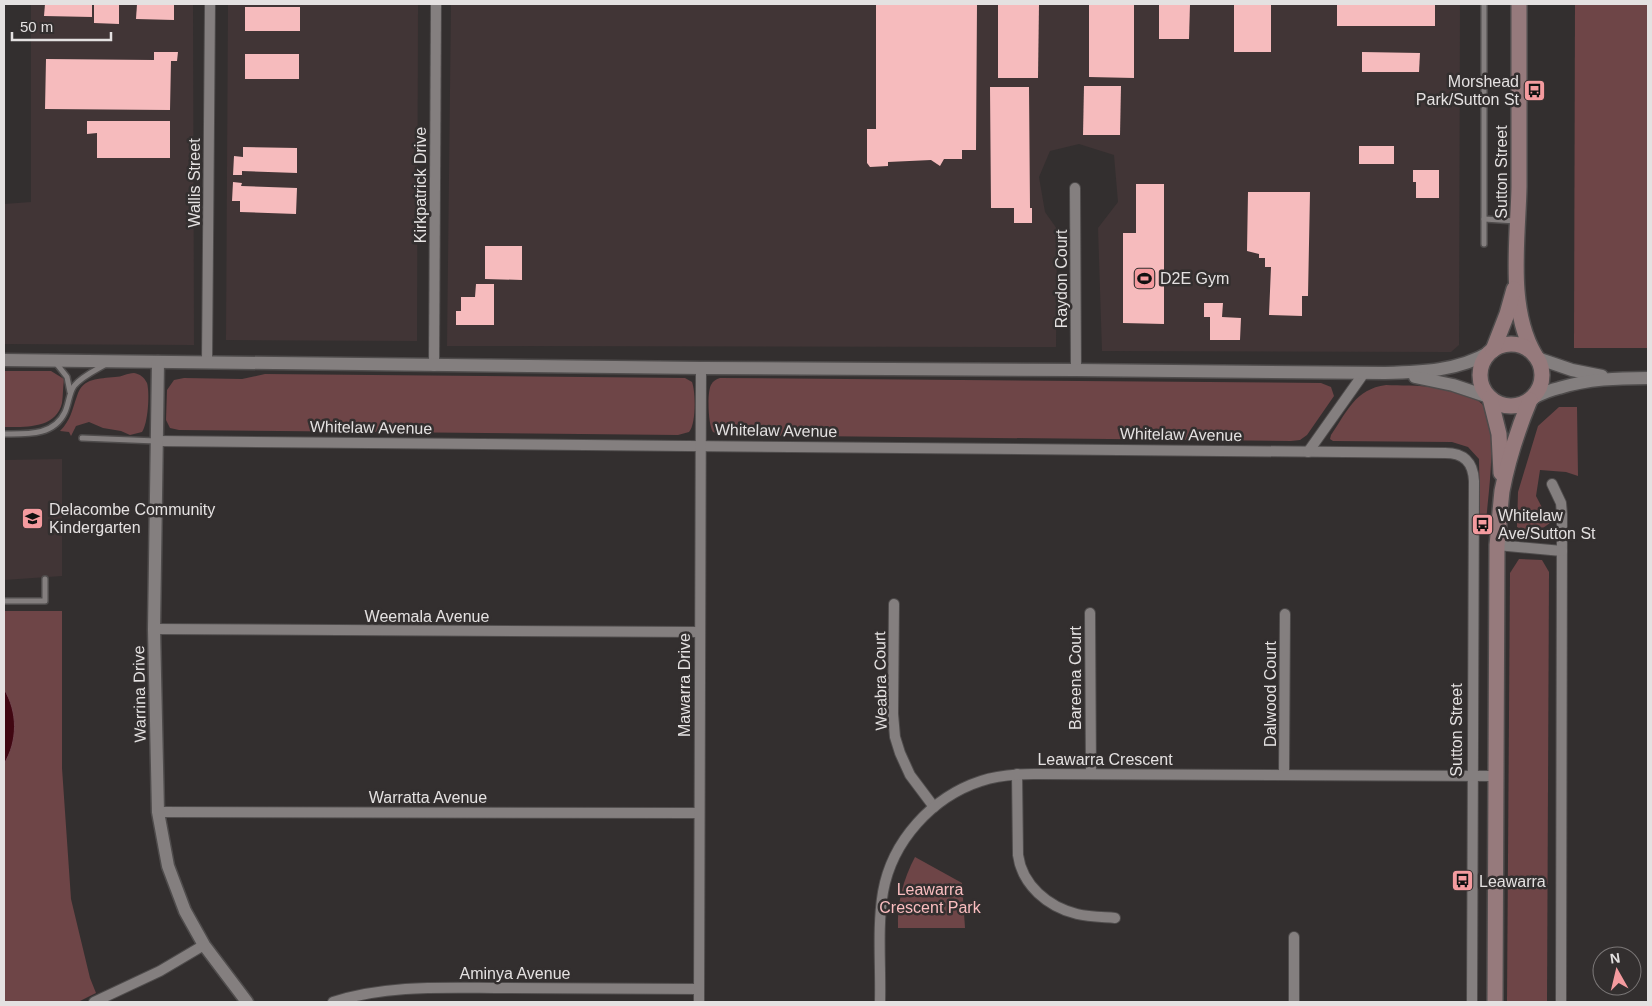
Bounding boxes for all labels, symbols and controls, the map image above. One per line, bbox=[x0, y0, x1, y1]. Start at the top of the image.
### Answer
scale bar bbox=[12, 10, 111, 42]
text: 50 m bbox=[20, 18, 53, 35]
place label: Morshead Park/Sutton St bbox=[1416, 73, 1520, 108]
bus stop icon: Morshead Park/Sutton St bbox=[1523, 78, 1547, 102]
street label: Sutton Street bbox=[1493, 125, 1510, 219]
street label: Kirkpatrick Drive bbox=[412, 127, 429, 243]
street label: Wallis Street bbox=[186, 138, 203, 228]
street label: Raydon Court bbox=[1053, 229, 1070, 328]
sports icon: D2E Gym bbox=[1132, 266, 1156, 290]
place label: D2E Gym bbox=[1160, 270, 1229, 287]
street label: Whitelaw Avenue bbox=[310, 418, 432, 437]
street label: Whitelaw Avenue bbox=[715, 421, 837, 440]
street label: Whitelaw Avenue bbox=[1120, 425, 1242, 444]
place label: Delacombe Community Kindergarten bbox=[49, 501, 215, 536]
school or university icon: Delacombe Community Kindergarten bbox=[21, 506, 45, 530]
place label: Whitelaw Ave/Sutton St bbox=[1498, 507, 1596, 542]
bus stop icon: Whitelaw Ave/Sutton St bbox=[1470, 512, 1494, 536]
street label: Weemala Avenue bbox=[365, 608, 490, 625]
street label: Bareena Court bbox=[1067, 625, 1084, 730]
street label: Weabra Court bbox=[871, 631, 890, 731]
street label: Mawarra Drive bbox=[676, 633, 693, 737]
street label: Dalwood Court bbox=[1262, 641, 1279, 747]
street label: Warrina Drive bbox=[130, 645, 149, 743]
street label: Sutton Street bbox=[1448, 683, 1465, 777]
street label: Leawarra Crescent bbox=[1037, 751, 1173, 768]
street label: Warratta Avenue bbox=[369, 789, 487, 806]
bus stop icon: Leawarra bbox=[1451, 869, 1475, 893]
place label: Leawarra bbox=[1479, 873, 1546, 890]
park label: Leawarra Crescent Park bbox=[879, 881, 982, 916]
north arrow bbox=[1592, 946, 1642, 996]
text: N bbox=[1609, 949, 1621, 967]
street label: Aminya Avenue bbox=[460, 965, 571, 982]

